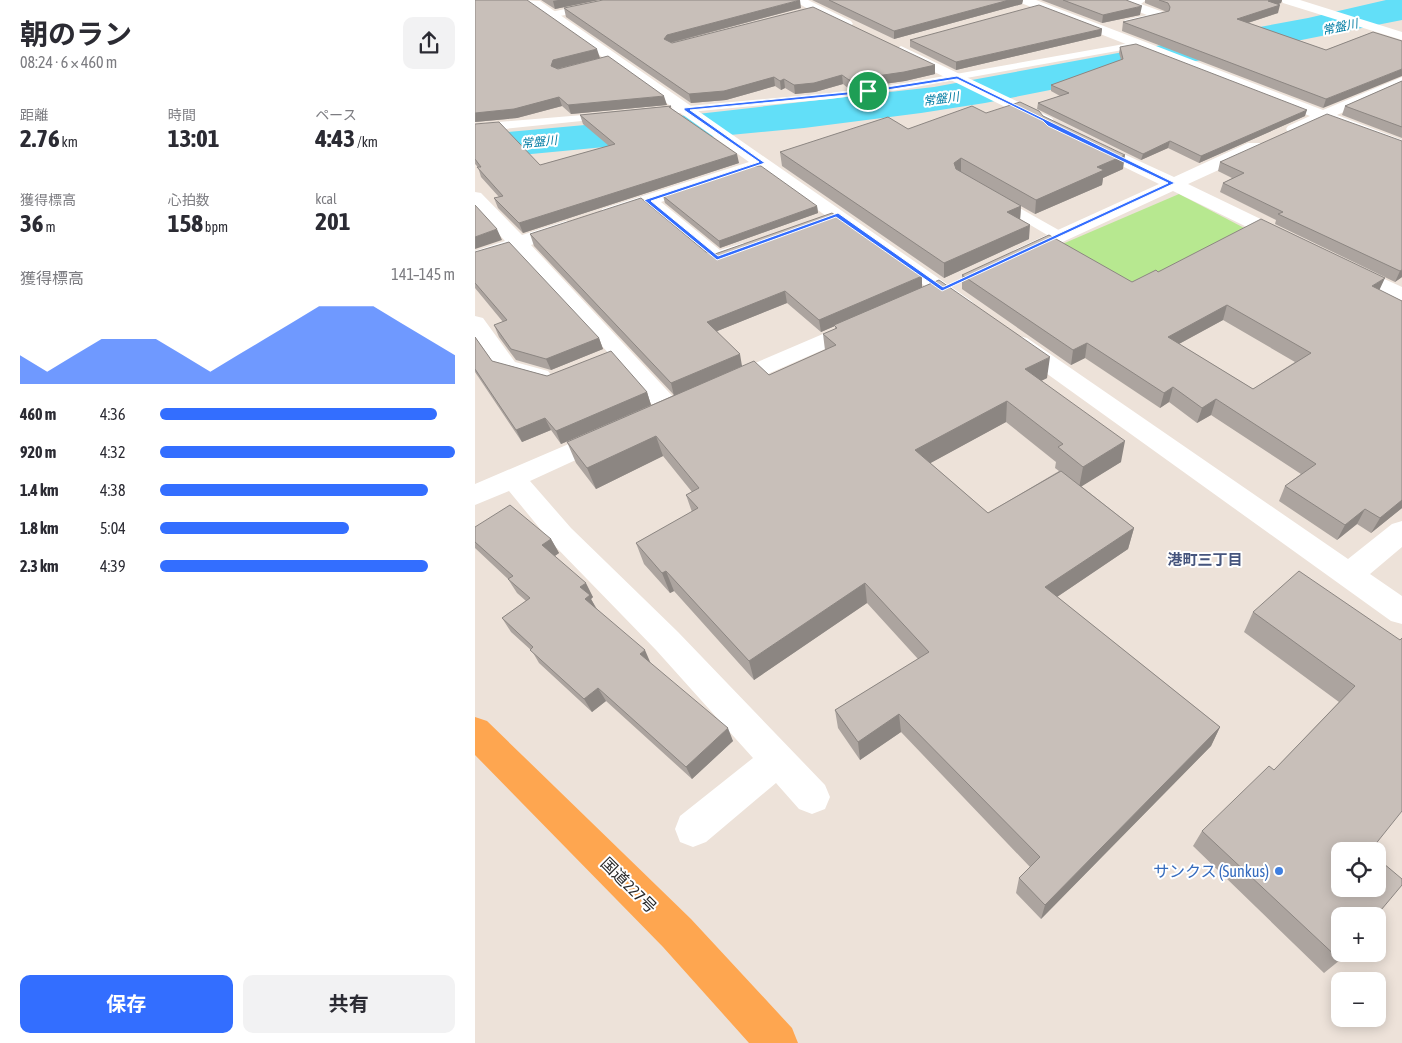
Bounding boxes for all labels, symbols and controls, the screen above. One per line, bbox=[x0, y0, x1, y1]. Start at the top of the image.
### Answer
water label: 常盤川 bbox=[1321, 16, 1361, 38]
button: share bbox=[403, 17, 455, 69]
text: 朝のラン bbox=[20, 18, 132, 50]
text: 08:24 · 6 × 460 m bbox=[20, 53, 117, 71]
pin bbox=[847, 70, 889, 112]
icon: arrive bbox=[854, 77, 882, 105]
water label: 常盤川 bbox=[922, 89, 962, 108]
text: 距離 bbox=[20, 107, 48, 123]
text: 時間 bbox=[168, 107, 196, 123]
text: ペース bbox=[315, 107, 357, 123]
text: 2.76 bbox=[20, 124, 60, 152]
text: 13:01 bbox=[168, 124, 220, 152]
text: 4:43 bbox=[315, 124, 355, 152]
water label: 常盤川 bbox=[520, 133, 560, 151]
text: km bbox=[60, 134, 78, 150]
text: /km bbox=[355, 134, 378, 150]
text: kcal bbox=[315, 191, 337, 207]
text: 獲得標高 bbox=[20, 192, 76, 208]
text: 心拍数 bbox=[168, 192, 210, 208]
text: 201 bbox=[315, 207, 351, 235]
text: 36 bbox=[20, 209, 44, 237]
text: 158 bbox=[168, 209, 203, 237]
text: m bbox=[44, 219, 56, 235]
text: bpm bbox=[203, 219, 228, 235]
text: 141–145 m bbox=[391, 265, 455, 283]
text: 獲得標高 bbox=[20, 269, 84, 287]
text: 460 m bbox=[20, 405, 56, 423]
text: 4:36 bbox=[100, 405, 125, 423]
text: 920 m bbox=[20, 443, 56, 461]
text: 4:32 bbox=[100, 443, 125, 461]
text: 1.4 km bbox=[20, 481, 59, 499]
text: 4:38 bbox=[100, 481, 125, 499]
text: 1.8 km bbox=[20, 519, 59, 537]
text: 5:04 bbox=[100, 519, 126, 537]
district label: 港町三丁目 bbox=[1167, 551, 1243, 568]
text: 2.3 km bbox=[20, 557, 59, 575]
text: 4:39 bbox=[100, 557, 125, 575]
map controls bbox=[1331, 842, 1386, 1027]
button: locate bbox=[1331, 842, 1386, 897]
street label: 国道227号 bbox=[598, 854, 660, 916]
place label: サンクス (Sunkus) bbox=[1153, 862, 1269, 881]
marker: サンクス (Sunkus) bbox=[1273, 865, 1285, 877]
button: + bbox=[1331, 907, 1386, 962]
button: − bbox=[1331, 972, 1386, 1027]
button: 保存 bbox=[20, 975, 233, 1033]
button: 共有 bbox=[243, 975, 455, 1033]

